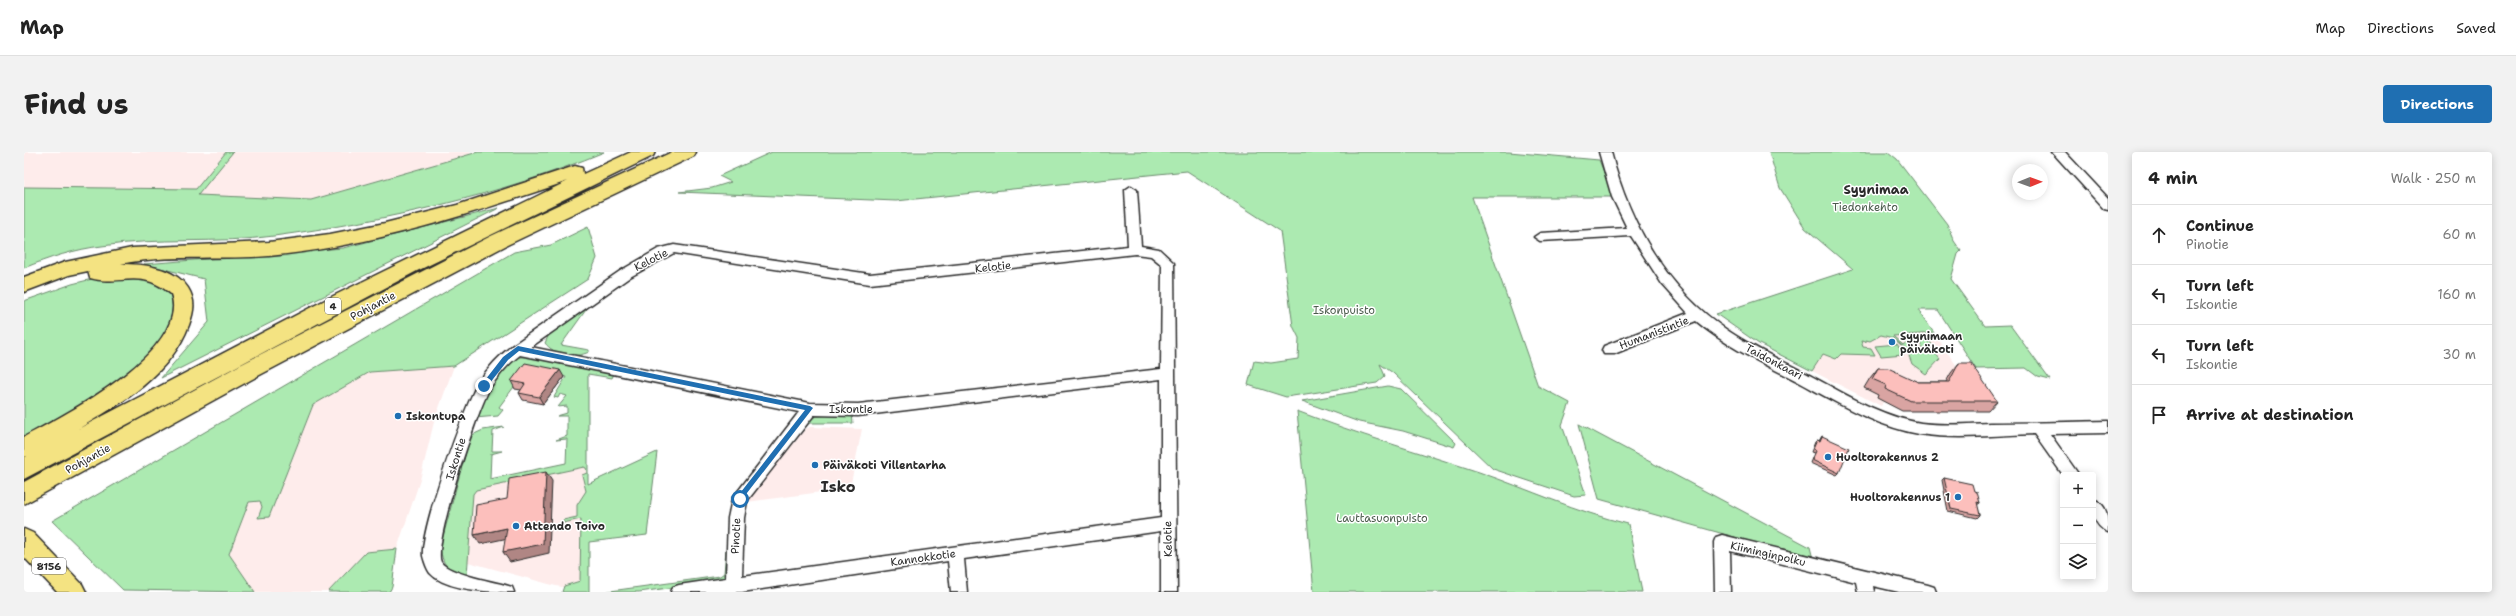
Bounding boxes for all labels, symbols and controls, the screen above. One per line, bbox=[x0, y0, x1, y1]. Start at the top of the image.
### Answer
text: Map bbox=[20, 15, 64, 40]
text: Map bbox=[2316, 19, 2346, 37]
text: Directions bbox=[2368, 19, 2434, 37]
text: Saved bbox=[2456, 19, 2496, 37]
text: Find us bbox=[24, 85, 129, 123]
button: Directions bbox=[2383, 85, 2492, 123]
north arrow bbox=[2012, 164, 2048, 200]
text: 4 min bbox=[2148, 167, 2198, 189]
text: Walk · 250 m bbox=[2391, 170, 2476, 187]
district label: Syynimaa bbox=[1843, 181, 1909, 198]
park label: Tiedonkehto bbox=[1832, 200, 1898, 215]
text: Continue bbox=[2186, 216, 2254, 236]
icon: ahead bbox=[2148, 224, 2170, 246]
text: 60 m bbox=[2443, 226, 2476, 243]
text: Pinotie bbox=[2186, 236, 2229, 253]
street label: Kelotie bbox=[631, 245, 671, 275]
street label: Kelotie bbox=[974, 258, 1012, 276]
text: Turn left bbox=[2186, 276, 2254, 296]
icon: left bbox=[2148, 284, 2170, 306]
text: 160 m bbox=[2438, 286, 2476, 303]
street label: Pohjantie bbox=[348, 288, 398, 324]
text: Iskontie bbox=[2186, 296, 2238, 313]
road number: 4 bbox=[325, 298, 341, 314]
park label: Iskonpuisto bbox=[1313, 303, 1375, 318]
street label: Humanistintie bbox=[1617, 313, 1691, 353]
place label: Syynimaan päiväkoti bbox=[1900, 329, 1963, 357]
text: Turn left bbox=[2186, 336, 2254, 356]
marker: Syynimaan päiväkoti bbox=[1887, 337, 1897, 347]
street label: Taidonkaari bbox=[1743, 341, 1805, 383]
icon: left bbox=[2148, 344, 2170, 366]
text: 30 m bbox=[2442, 346, 2476, 363]
text: Iskontie bbox=[2186, 356, 2238, 373]
route end bbox=[475, 377, 493, 395]
street label: Iskontie bbox=[829, 402, 873, 417]
icon: arrive bbox=[2148, 404, 2170, 426]
text: Arrive at destination bbox=[2186, 405, 2354, 425]
place label: Iskontupa bbox=[406, 409, 466, 424]
marker: Iskontupa bbox=[393, 411, 403, 421]
street label: Iskontie bbox=[442, 436, 470, 482]
street label: Pohjantie bbox=[63, 440, 113, 478]
place label: Huoltorakennus 2 bbox=[1836, 450, 1939, 465]
marker: Huoltorakennus 2 bbox=[1823, 452, 1833, 462]
place label: Päiväkoti Villentarha bbox=[823, 458, 946, 473]
marker: Päiväkoti Villentarha bbox=[810, 460, 820, 470]
map controls bbox=[2060, 472, 2096, 580]
button: + bbox=[2060, 472, 2096, 508]
district label: Isko bbox=[820, 477, 856, 497]
route start bbox=[731, 490, 749, 508]
place label: Huoltorakennus 1 bbox=[1850, 490, 1950, 505]
marker: Huoltorakennus 1 bbox=[1953, 492, 1963, 502]
button: − bbox=[2060, 508, 2096, 544]
park label: Lauttasuonpuisto bbox=[1336, 511, 1428, 526]
street label: Pinotie bbox=[728, 517, 744, 555]
place label: Attendo Toivo bbox=[524, 519, 605, 534]
marker: Attendo Toivo bbox=[511, 521, 521, 531]
street label: Kelotie bbox=[1160, 521, 1176, 557]
street label: Kiiminginpolku bbox=[1729, 538, 1807, 570]
button: layers bbox=[2060, 544, 2096, 580]
street label: Kannokkotie bbox=[889, 546, 957, 570]
road number: 8156 bbox=[32, 558, 66, 574]

